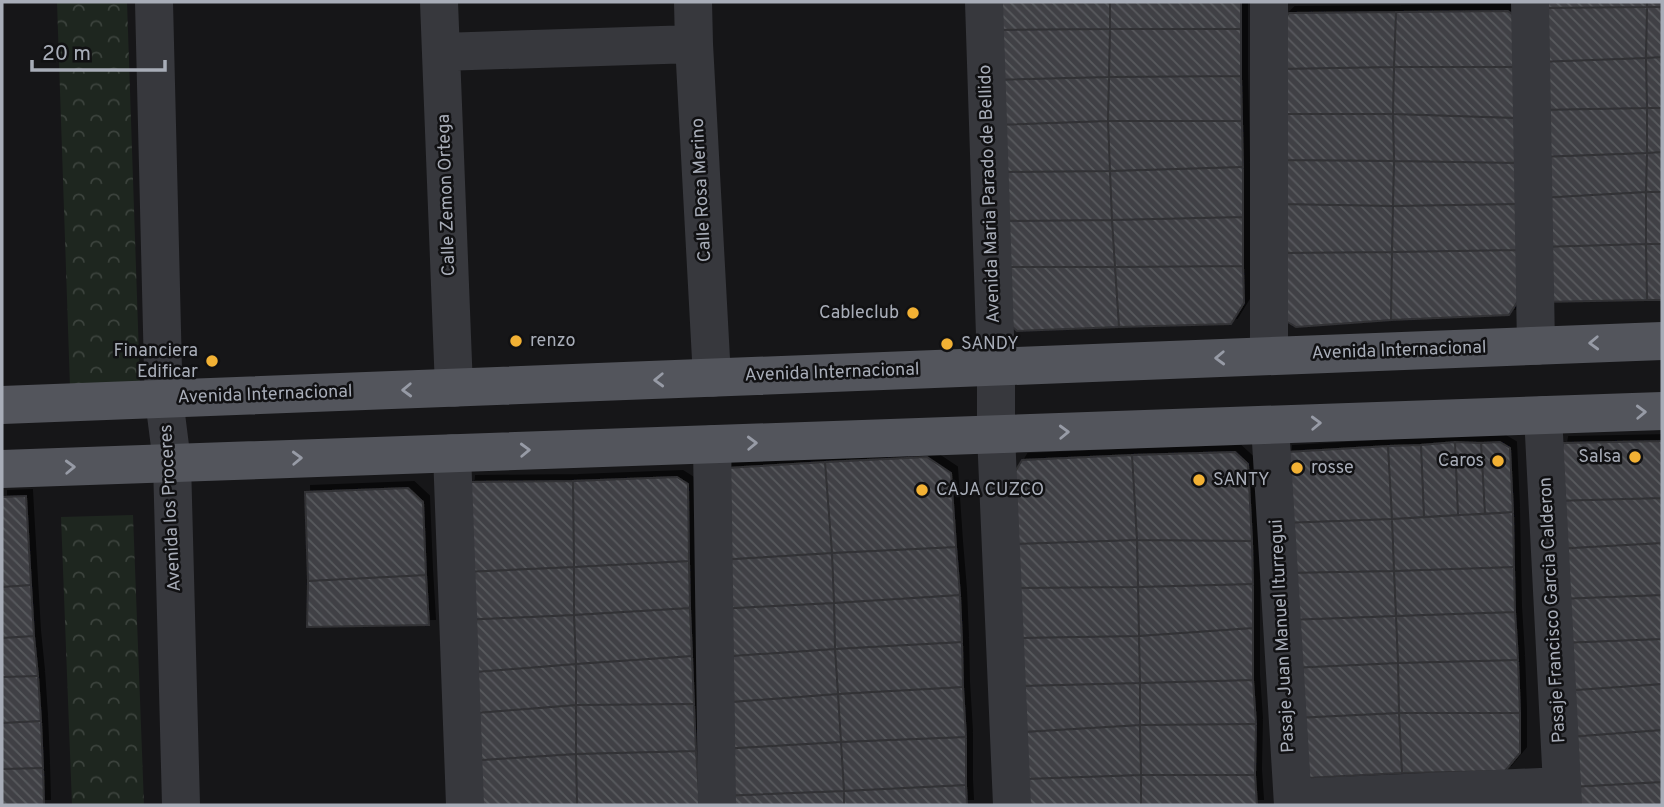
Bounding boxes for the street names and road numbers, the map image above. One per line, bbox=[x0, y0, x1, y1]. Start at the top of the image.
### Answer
street label: Avenida Maria Parado de Bellido bbox=[974, 64, 1006, 324]
street label: Calle Zemon Ortega bbox=[433, 113, 461, 277]
street label: Calle Rosa Merino bbox=[687, 117, 717, 263]
street label: Avenida Internacional bbox=[1311, 336, 1487, 366]
street label: Avenida Internacional bbox=[744, 358, 920, 388]
street label: Avenida Internacional bbox=[177, 380, 353, 410]
street label: Avenida los Proceres bbox=[155, 424, 187, 592]
street label: Pasaje Francisco Garcia Calderon bbox=[1535, 476, 1571, 744]
street label: Pasaje Juan Manuel Iturregui bbox=[1265, 519, 1301, 753]

